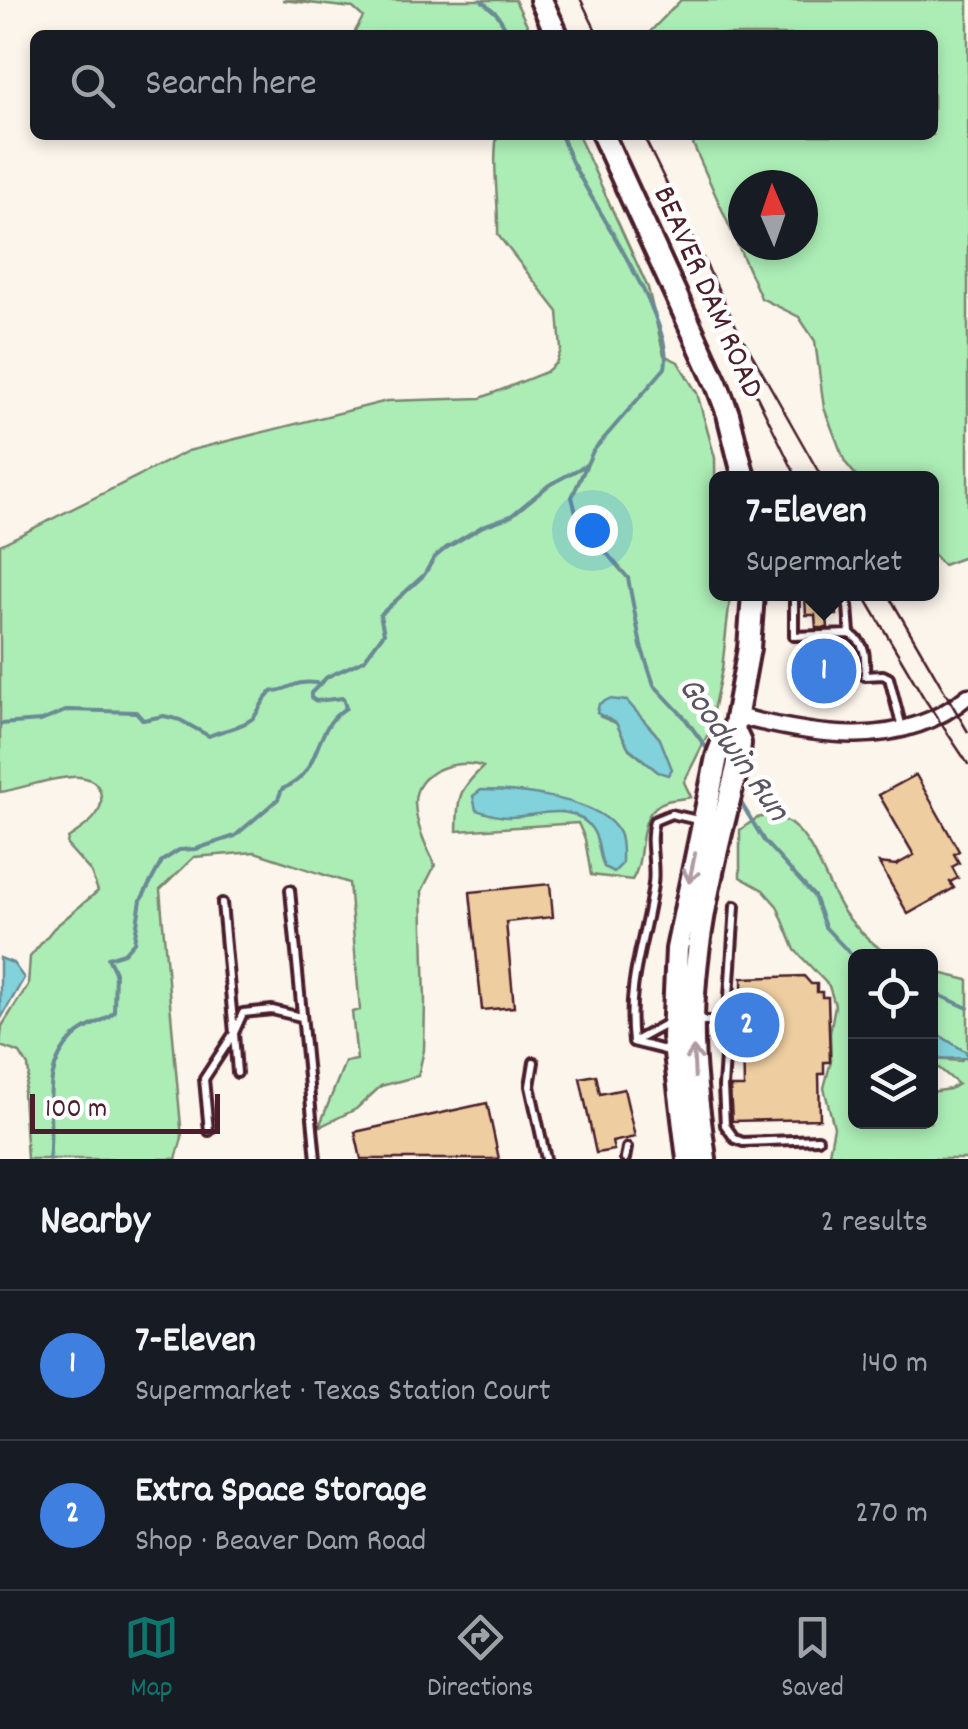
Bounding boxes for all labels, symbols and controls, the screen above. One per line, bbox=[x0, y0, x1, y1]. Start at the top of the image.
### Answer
search box bbox=[30, 30, 938, 140]
icon: search bbox=[65, 58, 120, 113]
text: Search here bbox=[145, 58, 317, 113]
north arrow bbox=[728, 170, 818, 260]
street label: BEAVER DAM ROAD bbox=[639, 179, 773, 407]
popup bbox=[709, 471, 939, 601]
text: 7-Eleven bbox=[746, 486, 866, 541]
your location bbox=[567, 505, 618, 556]
text: Supermarket bbox=[746, 541, 902, 587]
pin: 1 bbox=[792, 634, 856, 708]
water label: Goodwin Run bbox=[664, 667, 801, 834]
one-way arrow bbox=[681, 851, 700, 883]
map controls bbox=[848, 949, 938, 1129]
button: locate bbox=[848, 949, 938, 1039]
pin: 2 bbox=[714, 988, 780, 1062]
button: layers bbox=[848, 1039, 938, 1129]
one-way arrow bbox=[684, 1047, 703, 1079]
scale bar bbox=[30, 1089, 220, 1134]
text: 100 m bbox=[45, 1091, 107, 1131]
text: Nearby bbox=[40, 1194, 150, 1254]
text: 2 results bbox=[821, 1201, 928, 1247]
text: 7-Eleven bbox=[135, 1315, 256, 1370]
text: 1 bbox=[69, 1342, 76, 1388]
text: 140 m bbox=[861, 1342, 928, 1388]
text: Supermarket · Texas Station Court bbox=[135, 1370, 551, 1416]
text: Extra Space Storage bbox=[135, 1465, 427, 1520]
text: 2 bbox=[66, 1492, 79, 1538]
text: 270 m bbox=[855, 1492, 928, 1538]
text: Shop · Beaver Dam Road bbox=[135, 1520, 426, 1566]
tab: Map bbox=[124, 1610, 179, 1710]
tab: Directions bbox=[427, 1610, 533, 1710]
tab: Saved bbox=[781, 1610, 844, 1710]

